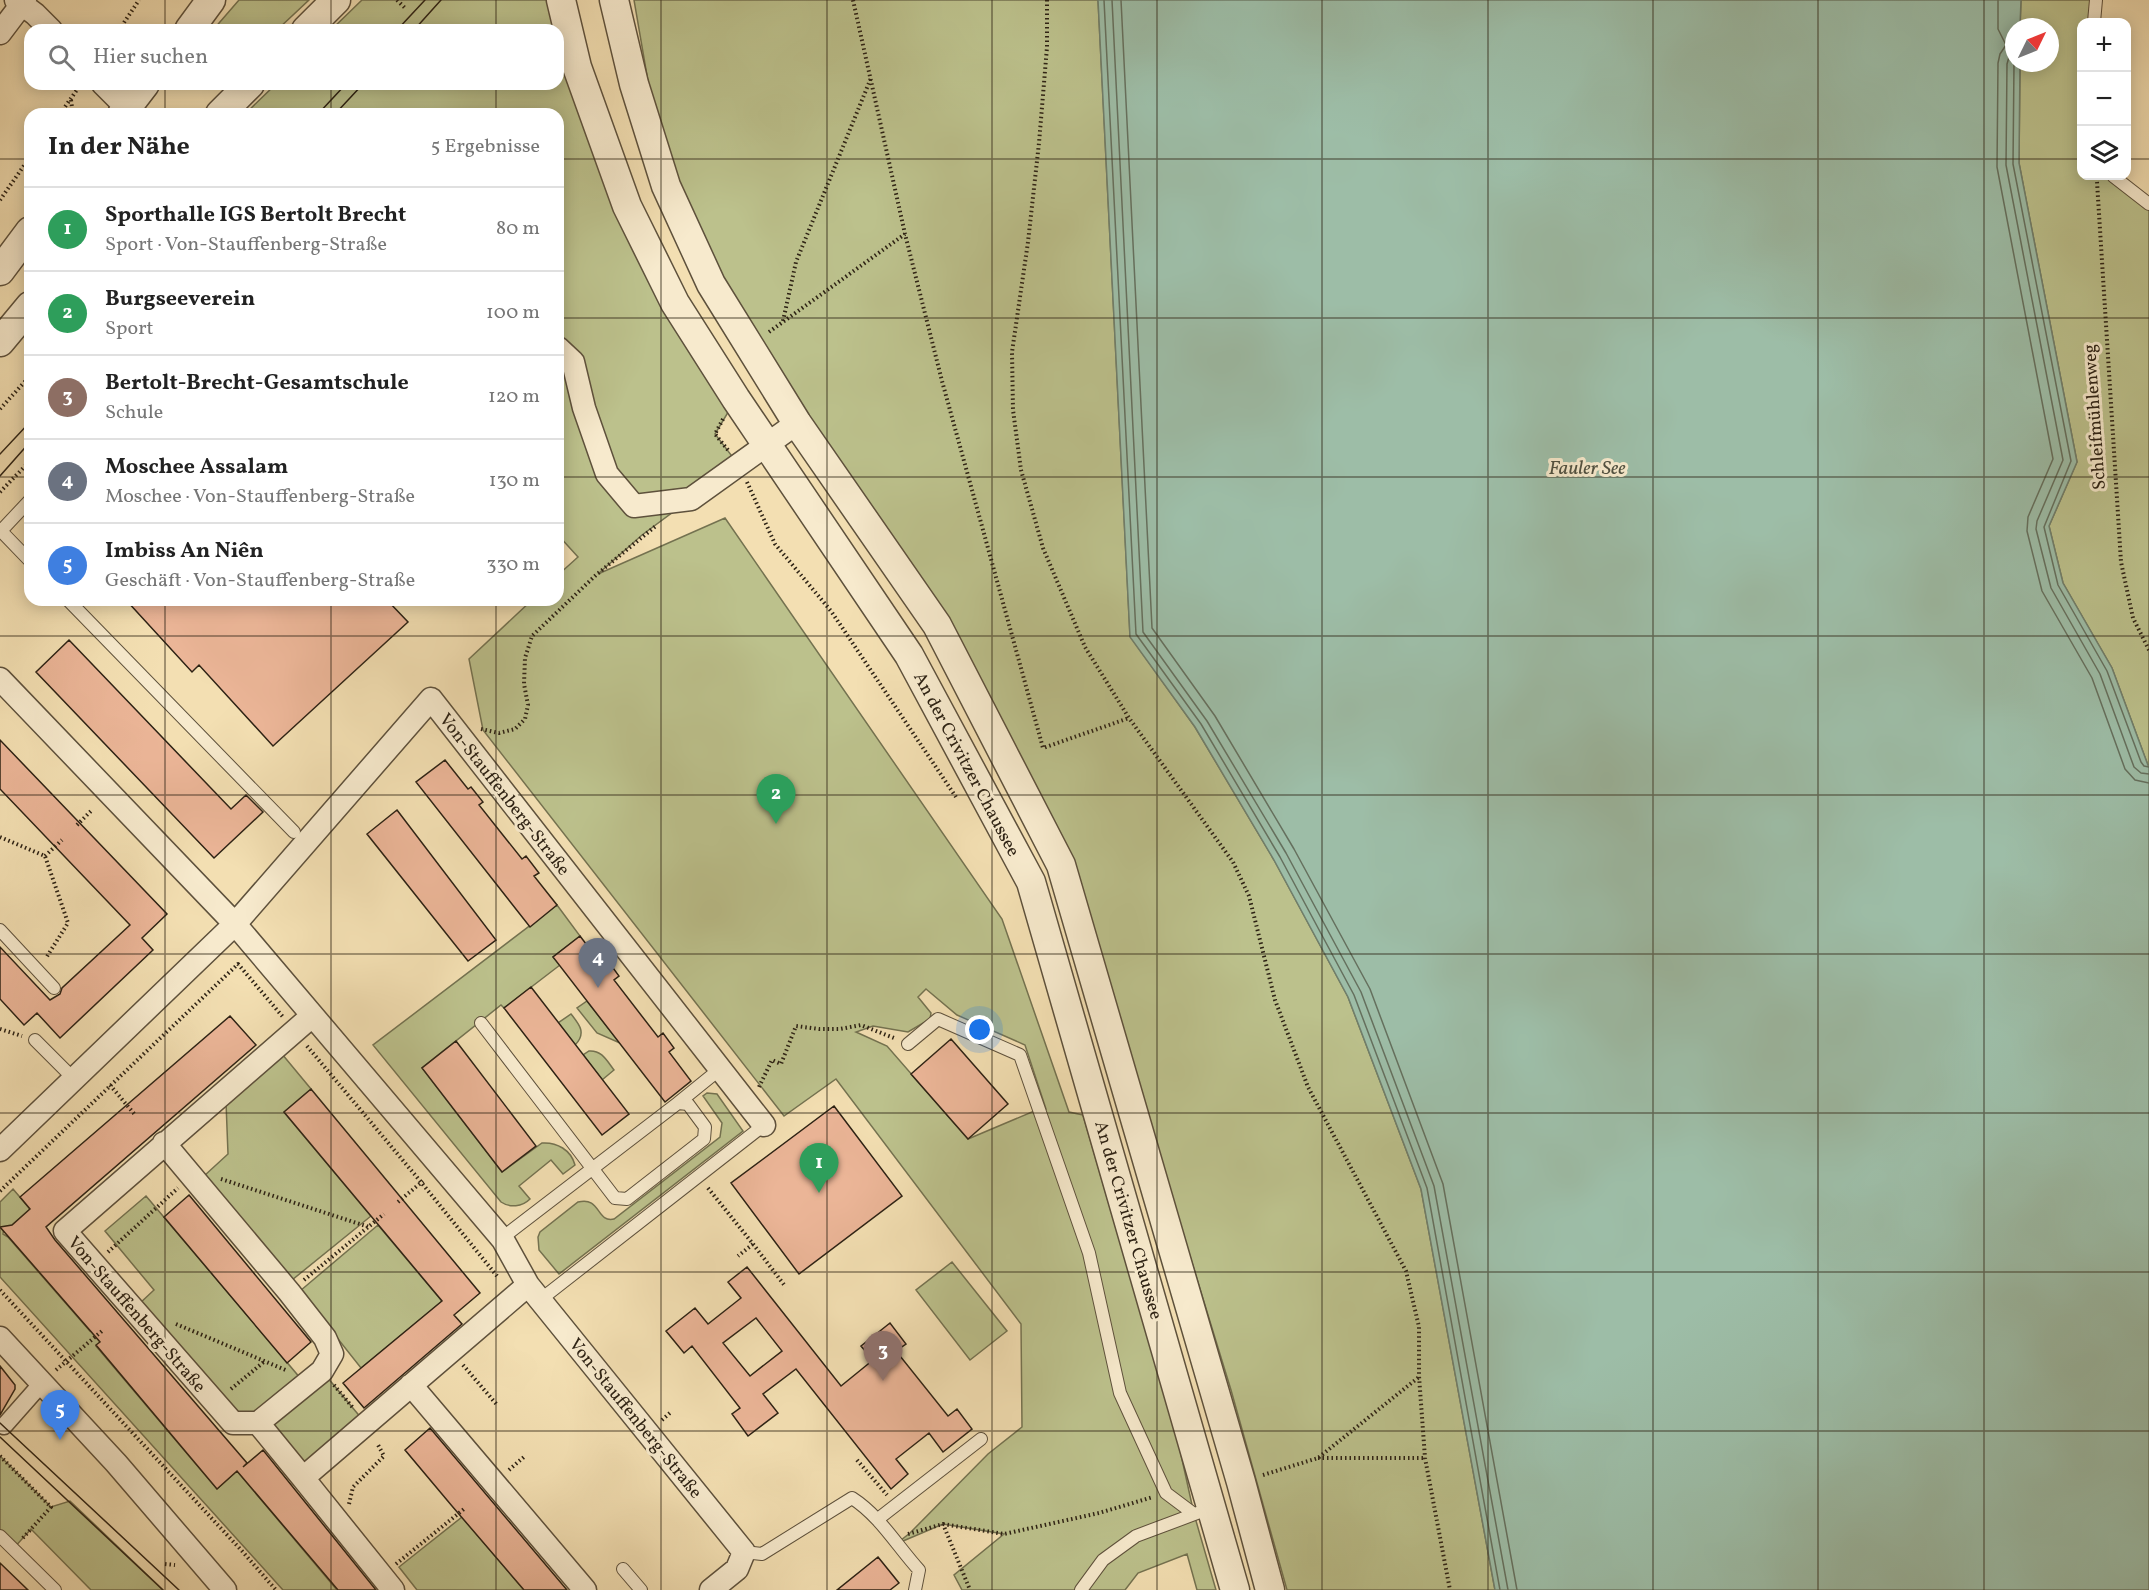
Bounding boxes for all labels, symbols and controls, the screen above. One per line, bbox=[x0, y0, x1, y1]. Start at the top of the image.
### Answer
north arrow bbox=[2005, 18, 2059, 72]
map controls bbox=[2077, 18, 2131, 180]
button: + bbox=[2077, 18, 2131, 72]
search box bbox=[24, 24, 564, 90]
icon: search bbox=[45, 41, 78, 74]
text: Hier suchen bbox=[93, 42, 208, 73]
button: − bbox=[2077, 72, 2131, 126]
button: layers bbox=[2077, 126, 2131, 180]
text: In der Nähe bbox=[48, 129, 190, 165]
text: 5 Ergebnisse bbox=[431, 133, 540, 161]
text: Sporthalle IGS Bertolt Brecht bbox=[105, 200, 406, 231]
text: 1 bbox=[63, 215, 72, 243]
text: 80 m bbox=[496, 215, 540, 243]
text: Sport · Von-Stauffenberg-Straße bbox=[105, 231, 387, 259]
text: Burgseeverein bbox=[105, 284, 255, 315]
text: 2 bbox=[62, 299, 73, 327]
text: 100 m bbox=[486, 299, 540, 327]
text: Sport bbox=[105, 315, 154, 343]
street label: Schleifmühlenweg bbox=[2078, 343, 2113, 491]
text: Bertolt-Brecht-Gesamtschule bbox=[105, 368, 409, 399]
text: 3 bbox=[62, 383, 73, 411]
text: 120 m bbox=[488, 383, 540, 411]
text: Schule bbox=[105, 399, 163, 427]
text: Moschee Assalam bbox=[105, 452, 288, 483]
water label: Fauler See bbox=[1549, 455, 1626, 483]
text: 4 bbox=[61, 467, 74, 495]
text: 130 m bbox=[489, 467, 540, 495]
text: Moschee · Von-Stauffenberg-Straße bbox=[105, 483, 415, 511]
text: Imbiss An Niên bbox=[105, 536, 264, 567]
text: 5 bbox=[63, 551, 72, 579]
text: 330 m bbox=[486, 551, 540, 579]
text: Geschäft · Von-Stauffenberg-Straße bbox=[105, 567, 415, 595]
street label: An der Crivitzer Chaussee bbox=[906, 668, 1025, 861]
street label: Von-Stauffenberg-Straße bbox=[432, 708, 575, 881]
pin: 2 bbox=[756, 774, 796, 824]
pin: 4 bbox=[578, 938, 618, 988]
your location bbox=[965, 1015, 994, 1044]
street label: An der Crivitzer Chaussee bbox=[1087, 1118, 1168, 1323]
pin: 1 bbox=[800, 1144, 838, 1193]
street label: Von-Stauffenberg-Straße bbox=[61, 1231, 211, 1399]
pin: 3 bbox=[864, 1332, 902, 1381]
street label: Von-Stauffenberg-Straße bbox=[562, 1333, 707, 1504]
pin: 5 bbox=[40, 1390, 80, 1440]

